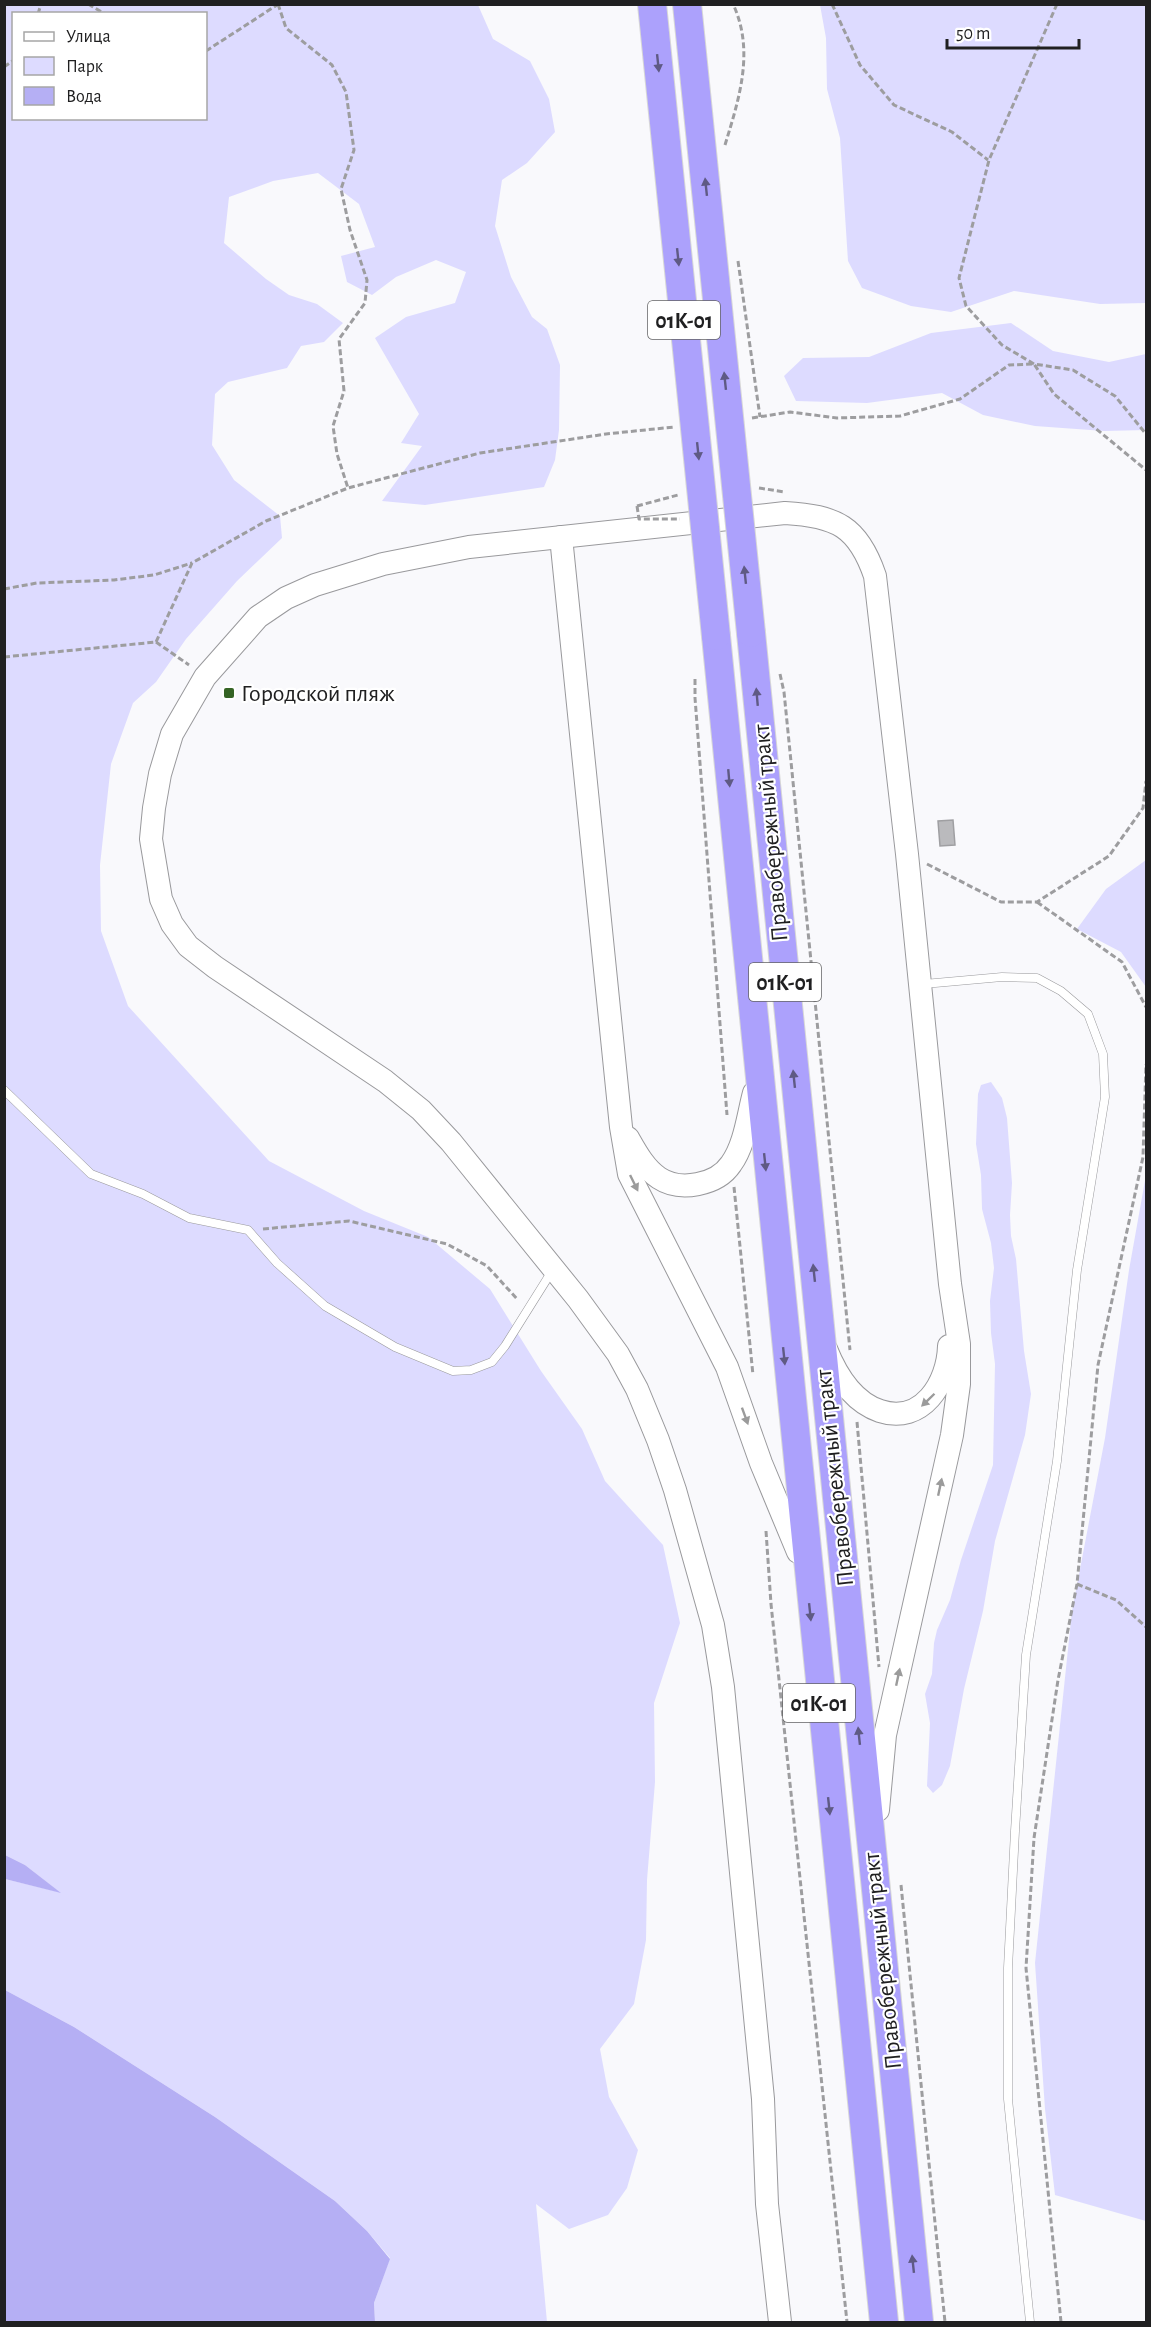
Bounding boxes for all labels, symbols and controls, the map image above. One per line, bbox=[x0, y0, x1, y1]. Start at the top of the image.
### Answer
legend bbox=[12, 12, 207, 120]
scale bar bbox=[947, 12, 1079, 50]
text: 50 m bbox=[956, 25, 990, 43]
text: Улица bbox=[66, 28, 111, 46]
one-way arrow bbox=[653, 53, 663, 72]
text: Парк bbox=[66, 58, 104, 76]
text: Вода bbox=[66, 88, 102, 106]
one-way arrow bbox=[701, 177, 711, 196]
one-way arrow bbox=[673, 247, 683, 266]
road number: 01К-01 bbox=[648, 301, 720, 339]
one-way arrow bbox=[720, 371, 730, 390]
one-way arrow bbox=[693, 441, 703, 460]
one-way arrow bbox=[740, 565, 750, 584]
place label: Городской пляж bbox=[241, 682, 395, 706]
marker: Городской пляж bbox=[222, 686, 236, 700]
one-way arrow bbox=[752, 687, 762, 706]
street label: Правобережный тракт bbox=[749, 723, 792, 943]
one-way arrow bbox=[724, 769, 734, 788]
road number: 01К-01 bbox=[749, 963, 821, 1001]
one-way arrow bbox=[789, 1069, 799, 1088]
one-way arrow bbox=[760, 1152, 770, 1171]
one-way arrow bbox=[630, 1175, 639, 1192]
one-way arrow bbox=[809, 1263, 819, 1282]
one-way arrow bbox=[779, 1346, 789, 1365]
street label: Правобережный тракт bbox=[812, 1368, 858, 1588]
one-way arrow bbox=[921, 1393, 936, 1407]
one-way arrow bbox=[741, 1407, 751, 1425]
one-way arrow bbox=[936, 1477, 946, 1496]
one-way arrow bbox=[805, 1603, 815, 1622]
one-way arrow bbox=[894, 1668, 904, 1686]
road number: 01К-01 bbox=[783, 1684, 855, 1722]
one-way arrow bbox=[855, 1726, 864, 1745]
one-way arrow bbox=[824, 1797, 834, 1816]
street label: Правобережный тракт bbox=[860, 1851, 906, 2071]
one-way arrow bbox=[908, 2255, 918, 2274]

